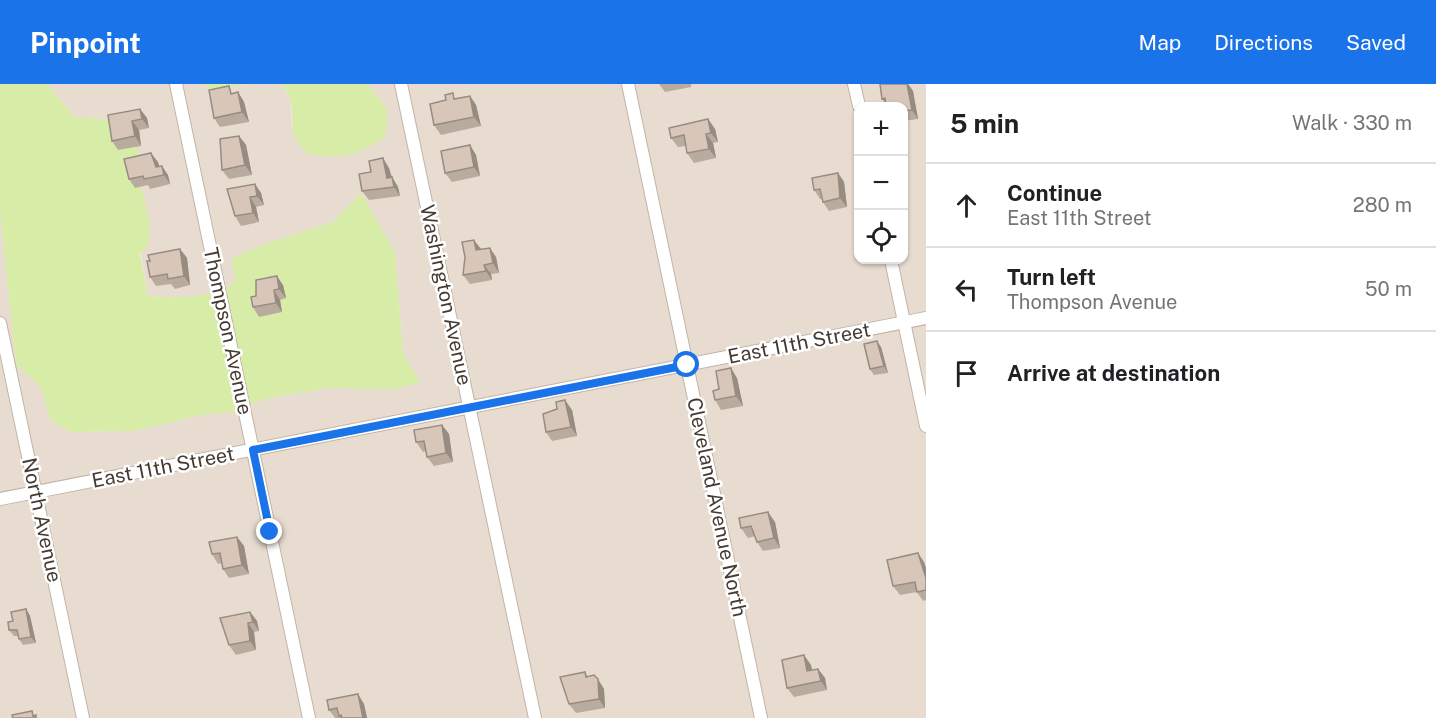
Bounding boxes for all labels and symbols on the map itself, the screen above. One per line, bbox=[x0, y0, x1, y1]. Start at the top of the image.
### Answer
street label: Washington Avenue bbox=[415, 203, 477, 387]
street label: Thompson Avenue bbox=[199, 245, 257, 417]
street label: East 11th Street bbox=[726, 317, 872, 369]
route start bbox=[673, 351, 699, 377]
street label: Cleveland Avenue North bbox=[682, 395, 752, 619]
street label: East 11th Street bbox=[90, 441, 236, 493]
street label: North Avenue bbox=[17, 456, 67, 584]
route end bbox=[256, 518, 282, 544]

